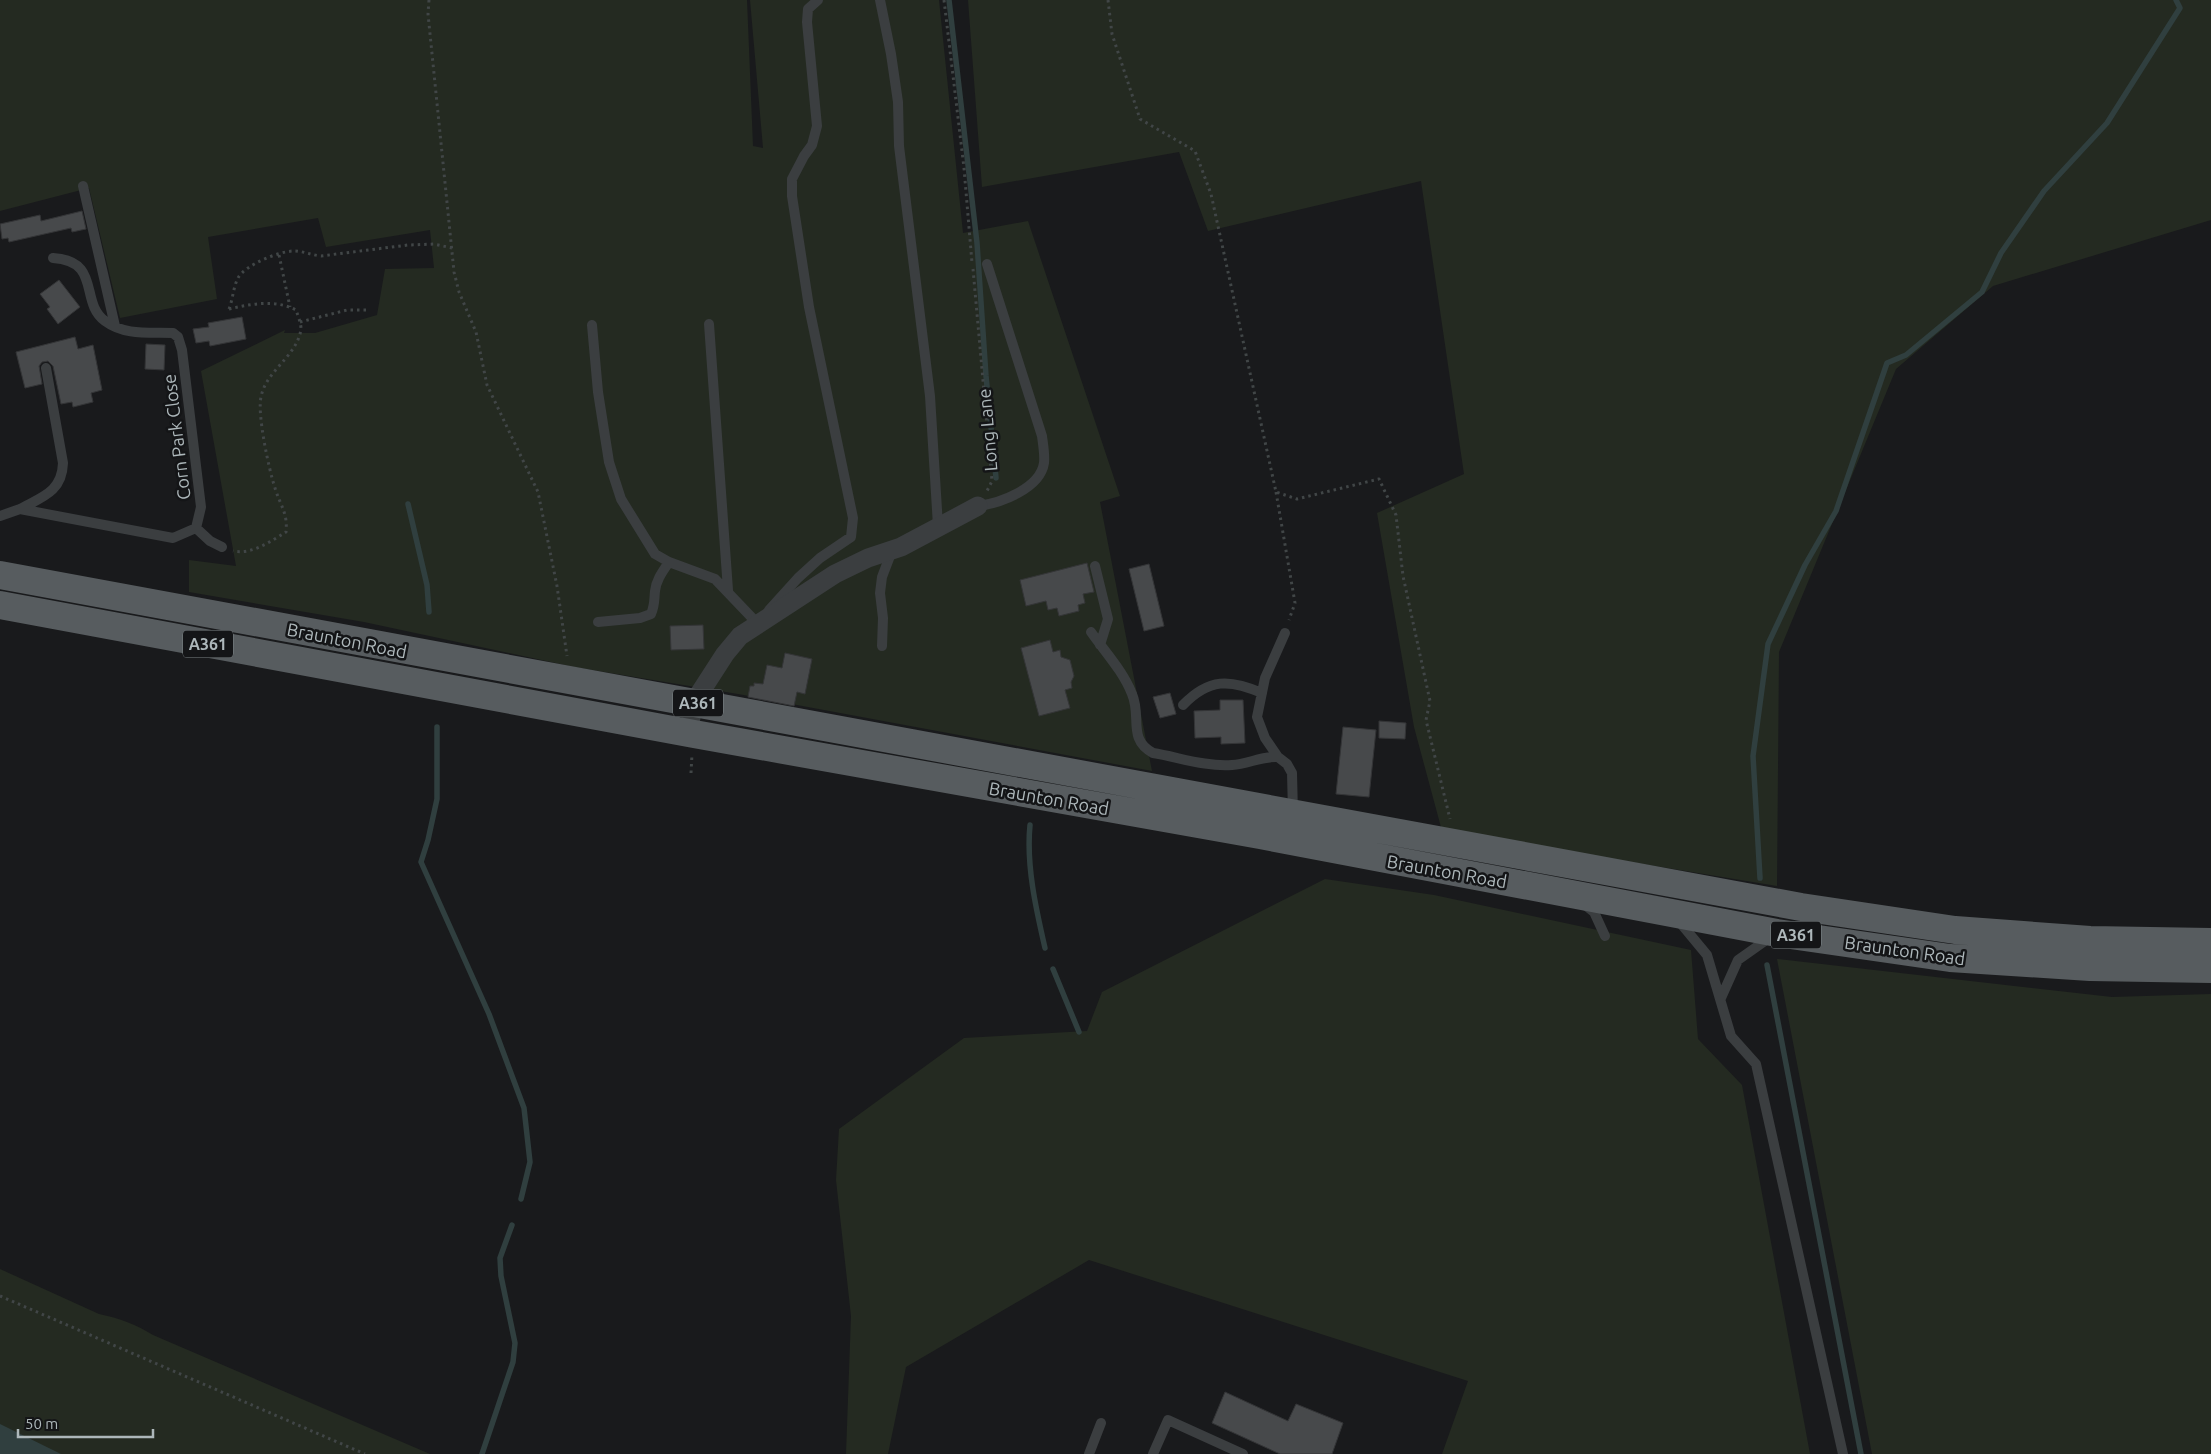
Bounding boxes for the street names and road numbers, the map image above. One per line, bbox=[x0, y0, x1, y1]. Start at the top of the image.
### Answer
street label: Corn Park Close bbox=[158, 373, 194, 501]
street label: Long Lane bbox=[973, 388, 1001, 472]
street label: Braunton Road bbox=[285, 619, 409, 661]
road number: A361 bbox=[183, 630, 233, 658]
road number: A361 bbox=[673, 690, 723, 716]
street label: Braunton Road bbox=[987, 778, 1111, 818]
street label: Braunton Road bbox=[1385, 851, 1509, 891]
road number: A361 bbox=[1771, 922, 1821, 948]
street label: Braunton Road bbox=[1843, 932, 1967, 968]

